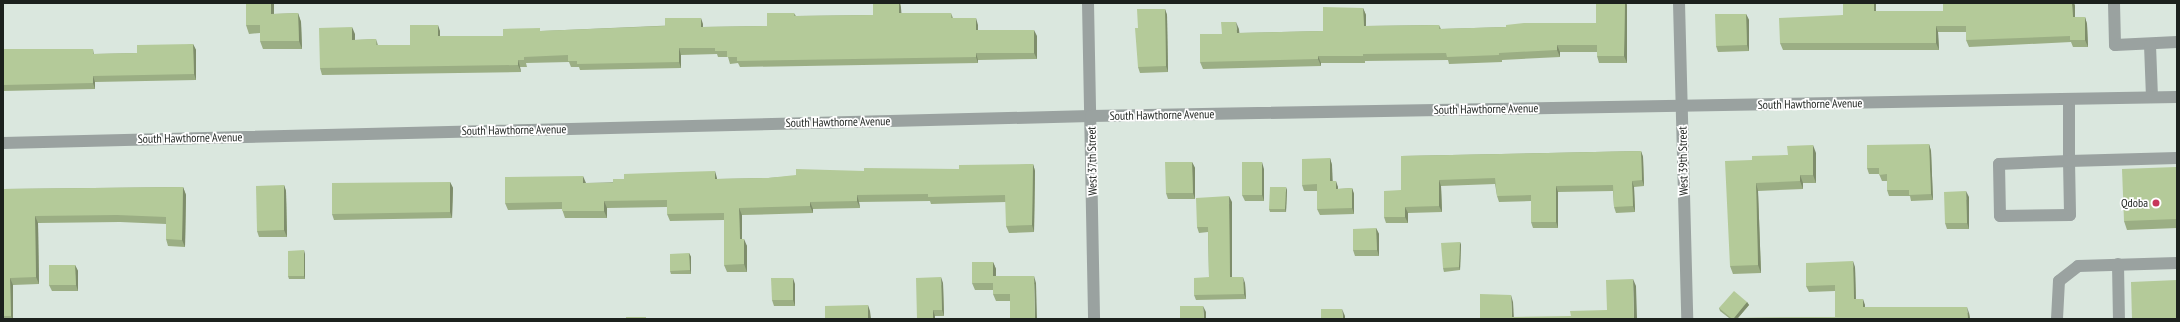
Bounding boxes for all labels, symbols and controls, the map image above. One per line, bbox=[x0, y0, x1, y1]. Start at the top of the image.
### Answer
street label: South Hawthorne Avenue bbox=[1757, 96, 1863, 112]
street label: South Hawthorne Avenue bbox=[1433, 101, 1539, 117]
street label: South Hawthorne Avenue bbox=[1109, 107, 1215, 123]
street label: South Hawthorne Avenue bbox=[785, 114, 891, 130]
street label: South Hawthorne Avenue bbox=[461, 122, 567, 138]
street label: West 37th Street bbox=[1084, 126, 1100, 196]
street label: West 39th Street bbox=[1675, 126, 1691, 196]
street label: South Hawthorne Avenue bbox=[137, 130, 243, 146]
place label: Qdoba bbox=[2121, 196, 2148, 210]
marker: Qdoba bbox=[2151, 198, 2161, 208]

